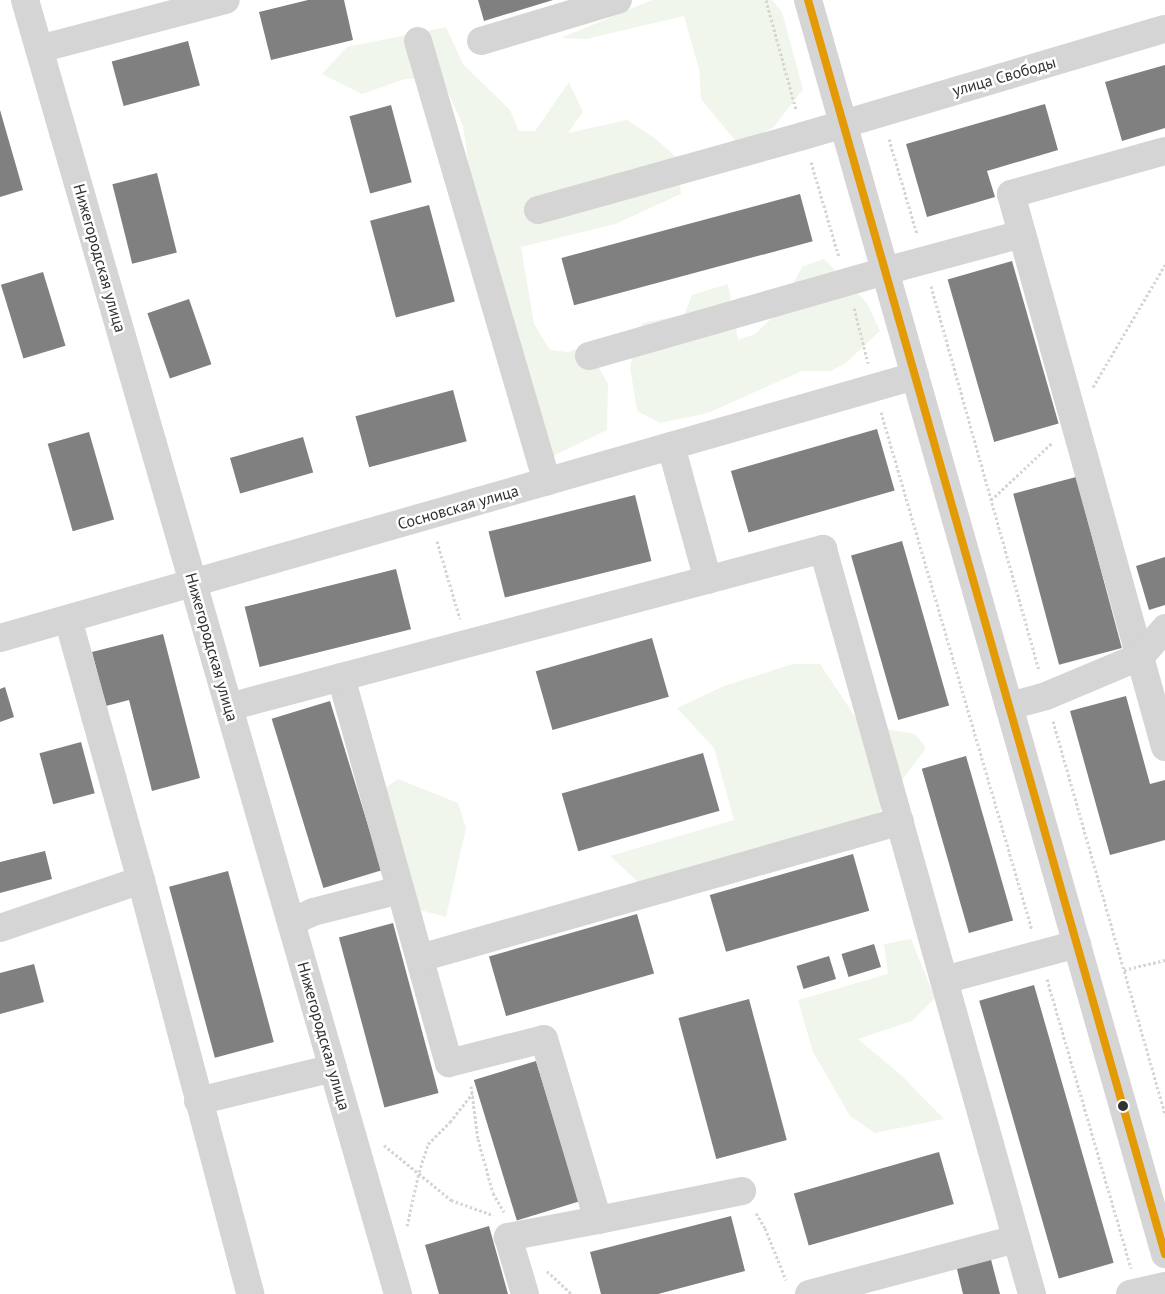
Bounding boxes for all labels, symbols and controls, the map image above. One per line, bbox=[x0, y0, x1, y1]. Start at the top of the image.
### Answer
street label: улица Свободы bbox=[950, 52, 1058, 100]
street label: Нижегородская улица bbox=[70, 182, 130, 334]
street label: Сосновская улица bbox=[395, 481, 521, 533]
street label: Нижегородская улица bbox=[182, 571, 242, 723]
street label: Нижегородская улица bbox=[294, 960, 354, 1112]
unlabelled marker bbox=[1118, 1101, 1128, 1111]

